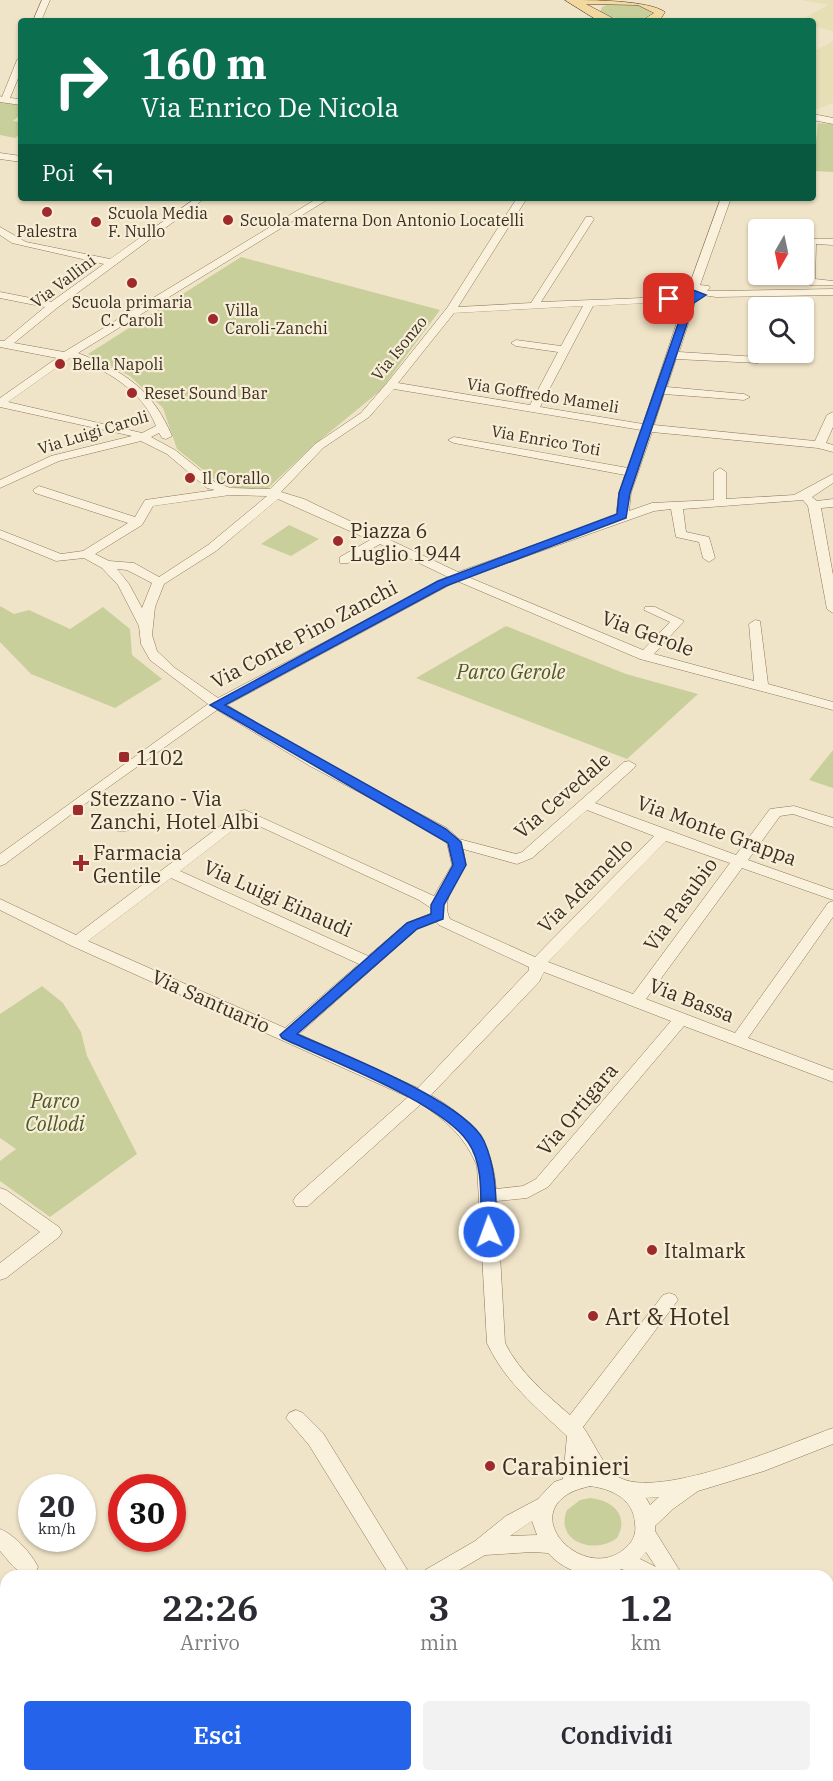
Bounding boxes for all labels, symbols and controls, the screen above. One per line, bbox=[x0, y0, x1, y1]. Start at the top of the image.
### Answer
text: 160 m bbox=[141, 36, 267, 91]
icon: right bbox=[42, 42, 120, 120]
text: Via Enrico De Nicola bbox=[141, 89, 399, 124]
icon: left bbox=[87, 156, 120, 189]
text: Poi bbox=[42, 158, 75, 187]
place label: Scuola Media F. Nullo bbox=[108, 203, 208, 241]
marker: Palestra bbox=[40, 205, 54, 219]
place label: Scuola materna Don Antonio Locatelli bbox=[240, 210, 524, 230]
marker: Scuola materna Don Antonio Locatelli bbox=[221, 213, 235, 227]
marker: Scuola Media F. Nullo bbox=[89, 215, 103, 229]
north arrow bbox=[748, 219, 814, 285]
map controls bbox=[748, 219, 814, 363]
place label: Palestra bbox=[16, 221, 78, 241]
street label: Via Vallini bbox=[27, 250, 99, 312]
pin bbox=[643, 273, 694, 324]
marker: Scuola primaria C. Caroli bbox=[125, 276, 139, 290]
icon: arrive bbox=[652, 282, 685, 315]
place label: Scuola primaria C. Caroli bbox=[72, 292, 193, 330]
button: search bbox=[748, 297, 814, 363]
place label: Villa Caroli-Zanchi bbox=[225, 300, 328, 338]
marker: Villa Caroli-Zanchi bbox=[206, 312, 220, 326]
street label: Via Isonzo bbox=[367, 312, 431, 384]
place label: Bella Napoli bbox=[72, 354, 163, 374]
marker: Bella Napoli bbox=[53, 357, 67, 371]
street label: Via Goffredo Mameli bbox=[465, 373, 621, 417]
place label: Reset Sound Bar bbox=[144, 383, 267, 403]
marker: Reset Sound Bar bbox=[125, 386, 139, 400]
street label: Via Luigi Caroli bbox=[35, 406, 151, 458]
street label: Via Enrico Toti bbox=[490, 421, 602, 459]
place label: Il Corallo bbox=[202, 468, 270, 488]
marker: Il Corallo bbox=[183, 471, 197, 485]
place label: Piazza 6 Luglio 1944 bbox=[350, 517, 461, 567]
marker: Piazza 6 Luglio 1944 bbox=[331, 534, 345, 548]
street label: Via Conte Pino Zanchi bbox=[206, 573, 402, 695]
street label: Via Gerole bbox=[598, 604, 698, 662]
park label: Parco Gerole bbox=[456, 658, 566, 685]
place label: 1102 bbox=[136, 744, 184, 771]
street label: Via Cevedale bbox=[508, 746, 616, 844]
marker: 1102 bbox=[117, 750, 131, 764]
place label: Stezzano - Via Zanchi, Hotel Albi bbox=[90, 785, 259, 835]
street label: Via Monte Grappa bbox=[633, 788, 801, 872]
marker: Stezzano - Via Zanchi, Hotel Albi bbox=[71, 803, 85, 817]
street label: Via Adamello bbox=[531, 831, 639, 939]
place label: Farmacia Gentile bbox=[93, 839, 182, 889]
street label: Via Pasubio bbox=[637, 852, 723, 956]
street label: Via Luigi Einaudi bbox=[199, 853, 357, 943]
marker: Farmacia Gentile bbox=[74, 856, 88, 870]
street label: Via Santuario bbox=[147, 963, 275, 1039]
street label: Via Bassa bbox=[645, 971, 739, 1029]
street label: Via Ortigara bbox=[530, 1057, 624, 1161]
park label: Parco Collodi bbox=[25, 1087, 85, 1137]
position arrow bbox=[457, 1200, 521, 1264]
place label: Italmark bbox=[664, 1237, 746, 1264]
marker: Italmark bbox=[645, 1243, 659, 1257]
place label: Art & Hotel bbox=[605, 1300, 730, 1332]
marker: Art & Hotel bbox=[586, 1309, 600, 1323]
place label: Carabinieri bbox=[502, 1450, 630, 1482]
marker: Carabinieri bbox=[483, 1459, 497, 1473]
speed limit sign: 30 bbox=[108, 1474, 186, 1552]
text: 20 bbox=[39, 1486, 75, 1525]
text: km/h bbox=[38, 1519, 76, 1538]
text: 22:26 bbox=[161, 1584, 259, 1631]
text: 3 bbox=[428, 1584, 450, 1631]
text: 1.2 bbox=[619, 1584, 673, 1631]
text: Arrivo bbox=[180, 1629, 240, 1656]
text: min bbox=[420, 1629, 458, 1656]
text: km bbox=[631, 1629, 661, 1656]
button: Esci bbox=[24, 1701, 411, 1770]
button: Condividi bbox=[423, 1701, 810, 1770]

